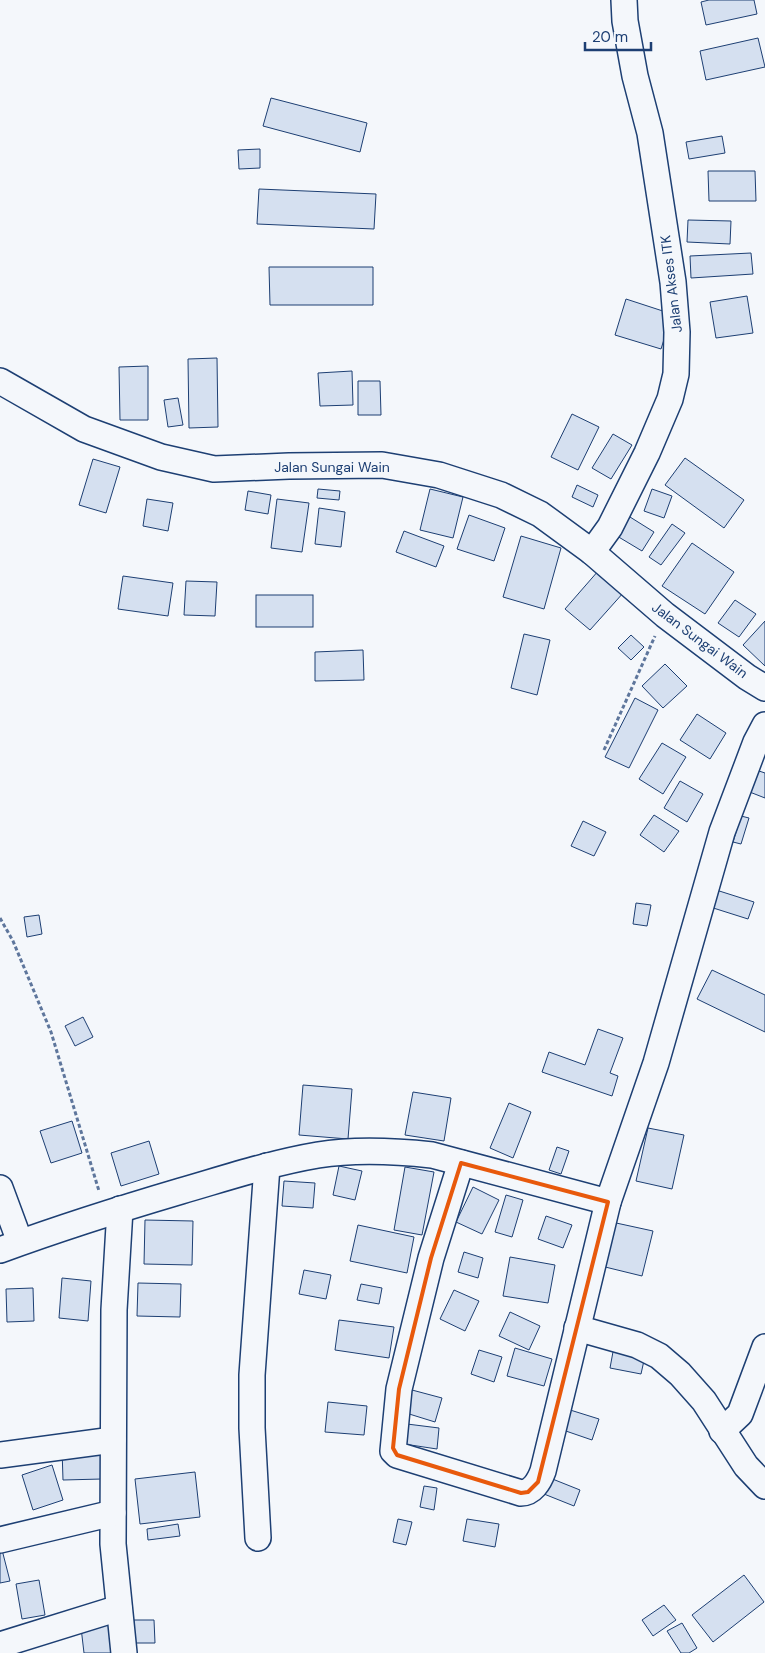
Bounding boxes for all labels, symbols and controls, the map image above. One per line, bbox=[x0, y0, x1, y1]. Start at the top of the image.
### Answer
scale bar bbox=[585, 20, 651, 52]
text: 20 m bbox=[592, 27, 628, 47]
street label: Jalan Akses ITK bbox=[656, 234, 686, 334]
street label: Jalan Sungai Wain bbox=[274, 458, 390, 476]
street label: Jalan Sungai Wain bbox=[648, 598, 752, 682]

